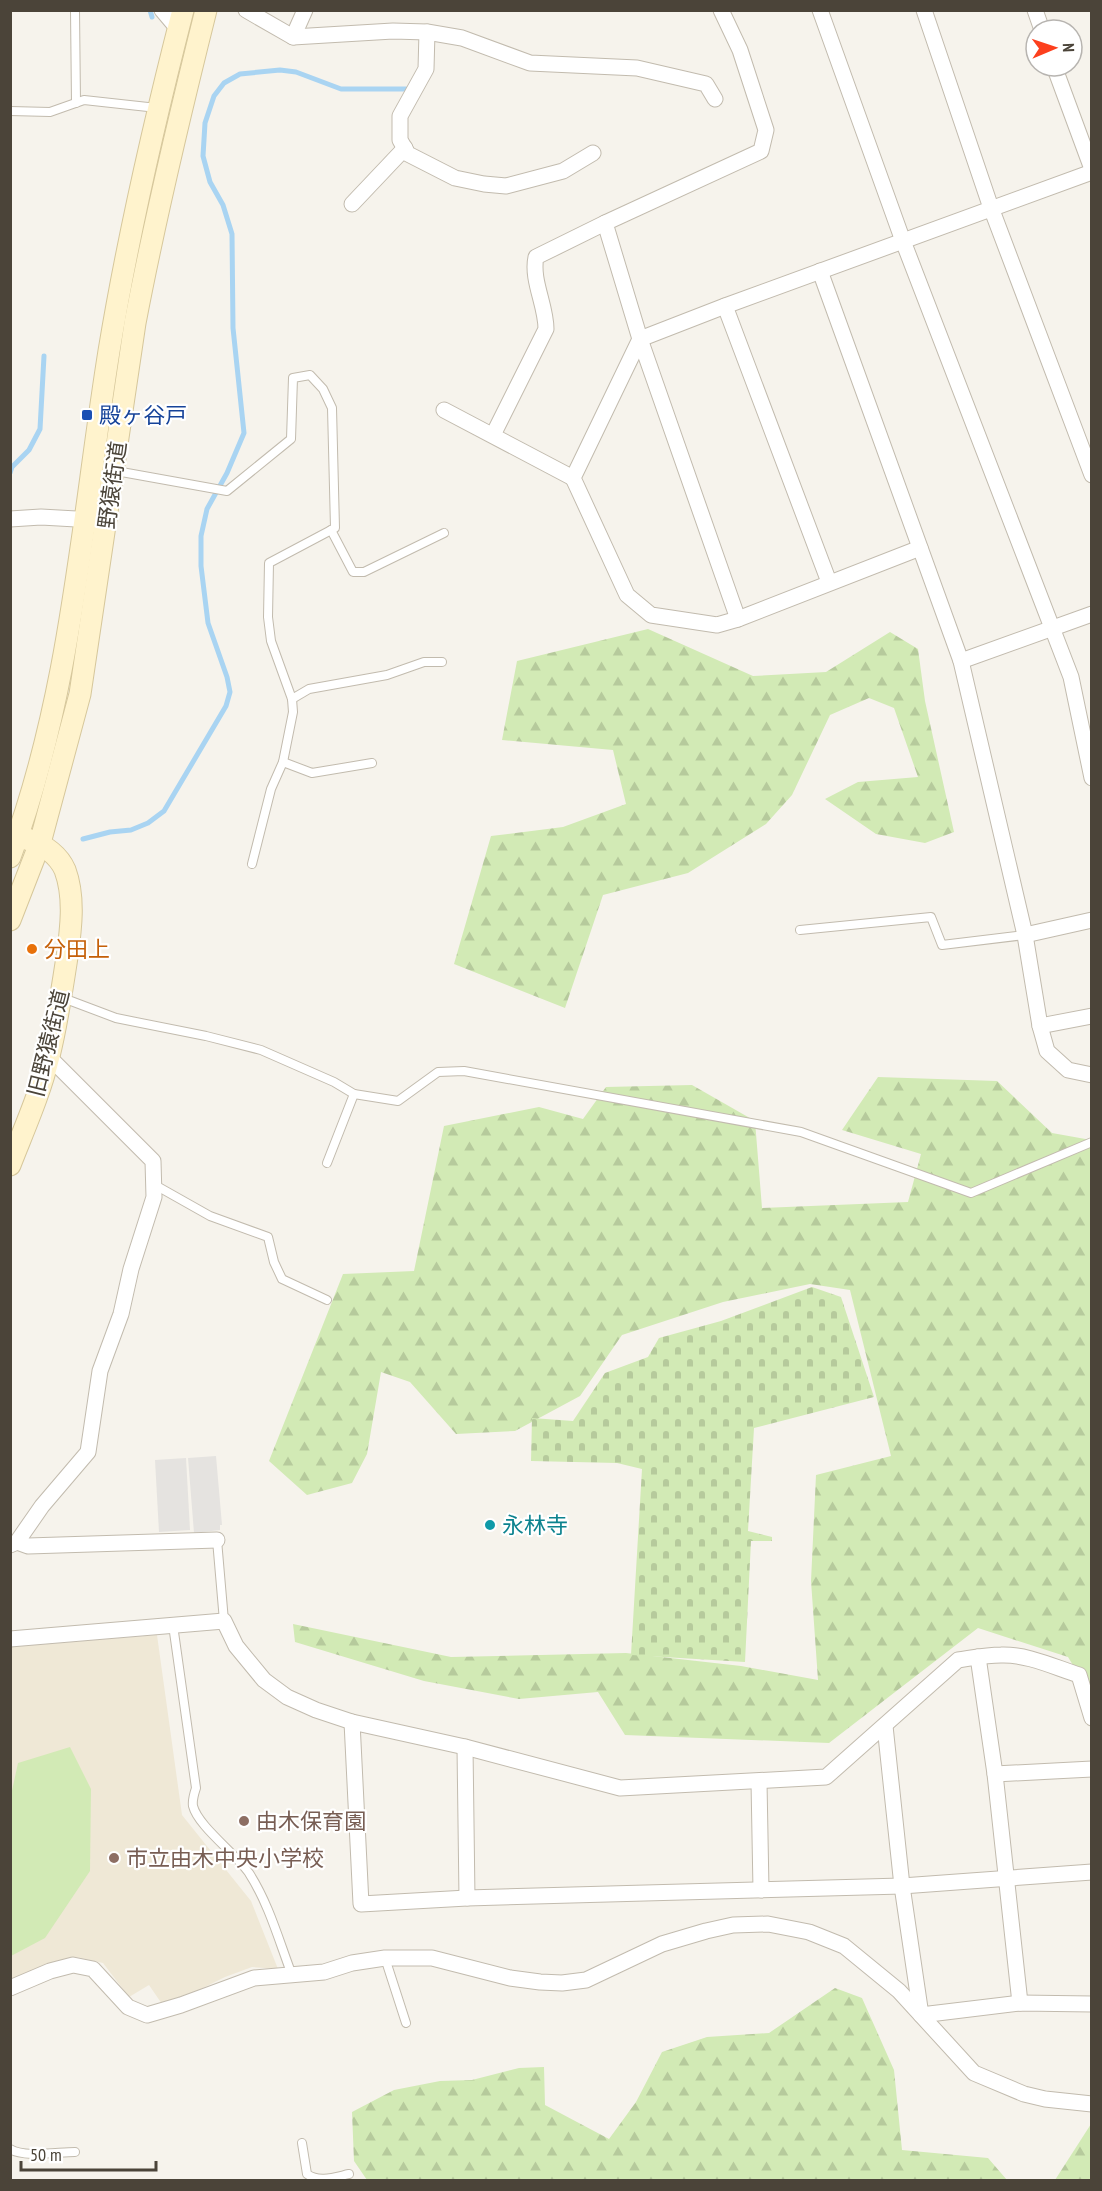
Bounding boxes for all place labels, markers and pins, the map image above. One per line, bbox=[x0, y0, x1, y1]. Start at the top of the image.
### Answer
place label: 殿ヶ谷戸 bbox=[99, 401, 187, 429]
marker: 殿ヶ谷戸 bbox=[80, 408, 94, 422]
place label: 分田上 bbox=[44, 935, 110, 963]
marker: 分田上 bbox=[25, 942, 39, 956]
place label: 永林寺 bbox=[502, 1511, 568, 1539]
marker: 永林寺 bbox=[483, 1518, 497, 1532]
place label: 由木保育園 bbox=[256, 1807, 366, 1835]
marker: 由木保育園 bbox=[237, 1814, 251, 1828]
place label: 市立由木中央小学校 bbox=[126, 1844, 324, 1872]
marker: 市立由木中央小学校 bbox=[107, 1851, 121, 1865]

